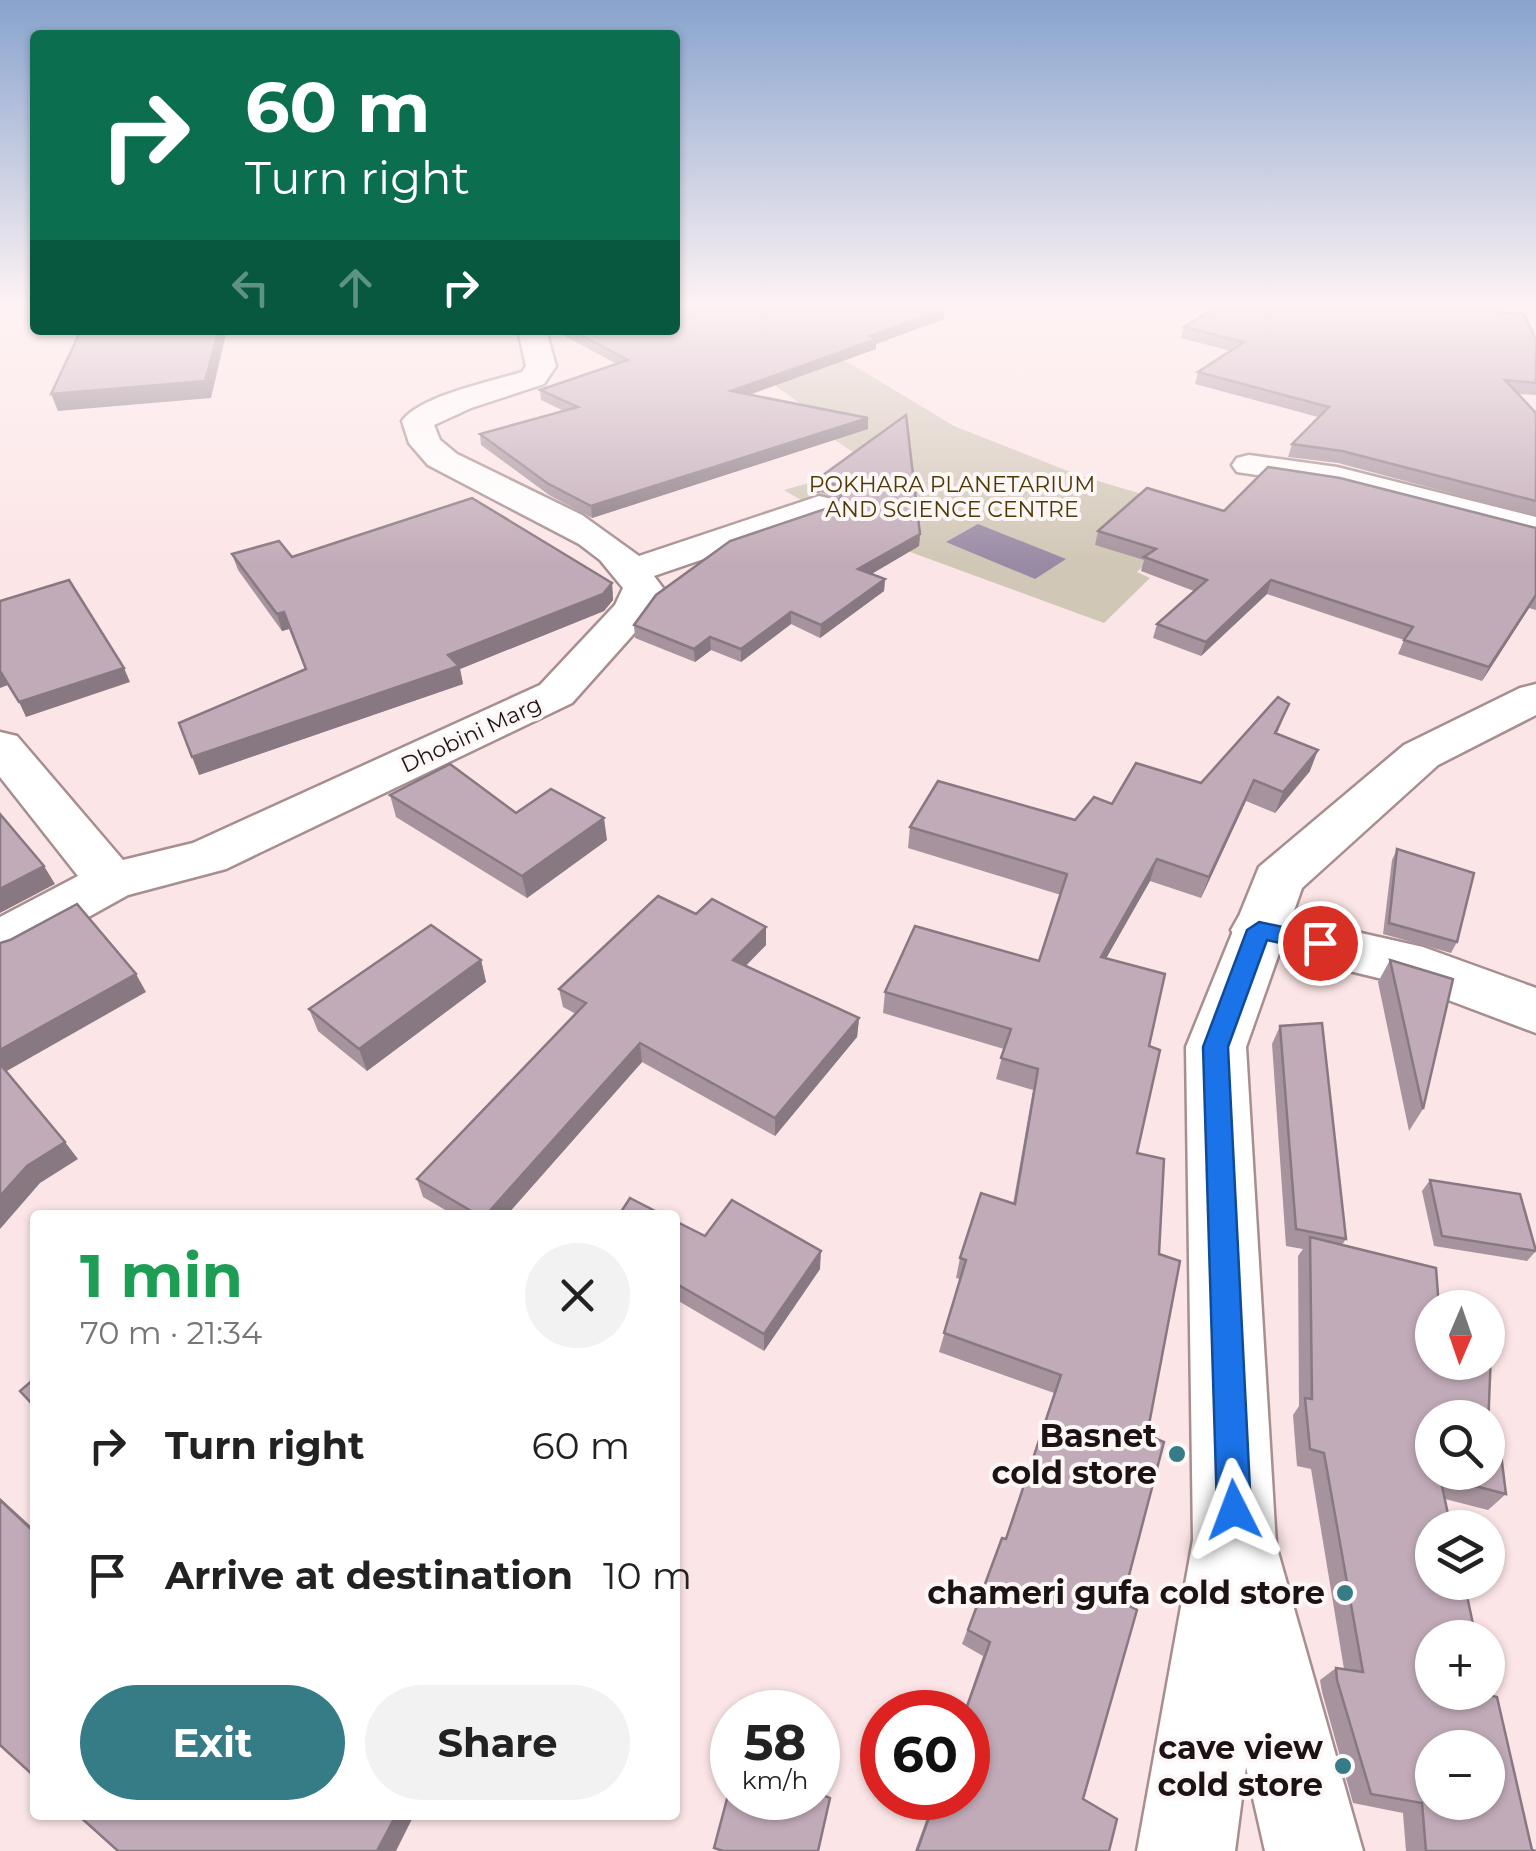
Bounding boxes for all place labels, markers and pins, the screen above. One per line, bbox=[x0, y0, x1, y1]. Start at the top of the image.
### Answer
pin bbox=[1278, 901, 1363, 986]
place label: Basnet cold store bbox=[991, 1416, 1157, 1492]
marker: Basnet cold store bbox=[1166, 1443, 1188, 1465]
place label: chameri gufa cold store bbox=[927, 1573, 1325, 1612]
marker: chameri gufa cold store bbox=[1334, 1582, 1356, 1604]
place label: cave view cold store bbox=[1157, 1728, 1323, 1804]
marker: cave view cold store bbox=[1332, 1755, 1354, 1777]

